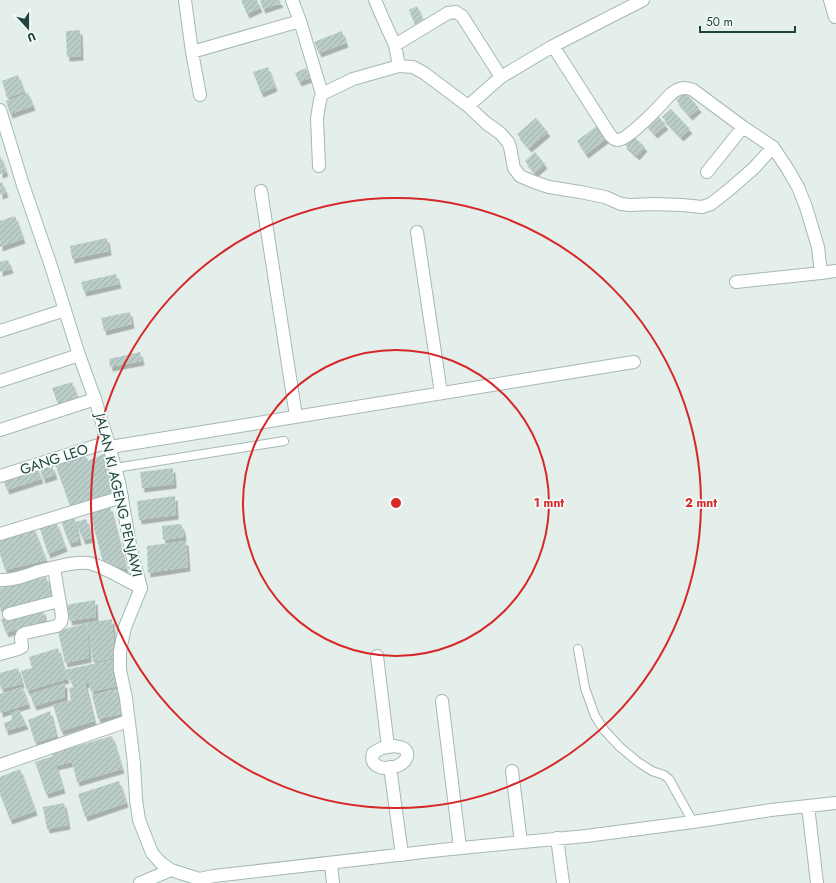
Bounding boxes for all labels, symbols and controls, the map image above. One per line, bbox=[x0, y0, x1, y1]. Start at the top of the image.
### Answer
north arrow bbox=[8, 8, 48, 48]
scale bar bbox=[700, 8, 795, 34]
text: 50 m bbox=[706, 13, 733, 31]
text: U bbox=[25, 28, 38, 46]
street label: JALAN KI AGENG PENJAWI bbox=[90, 409, 148, 579]
street label: GANG LEO bbox=[17, 439, 91, 479]
text: 1 mnt bbox=[534, 494, 564, 512]
text: 2 mnt bbox=[685, 494, 717, 512]
centre of rings bbox=[389, 496, 403, 510]

